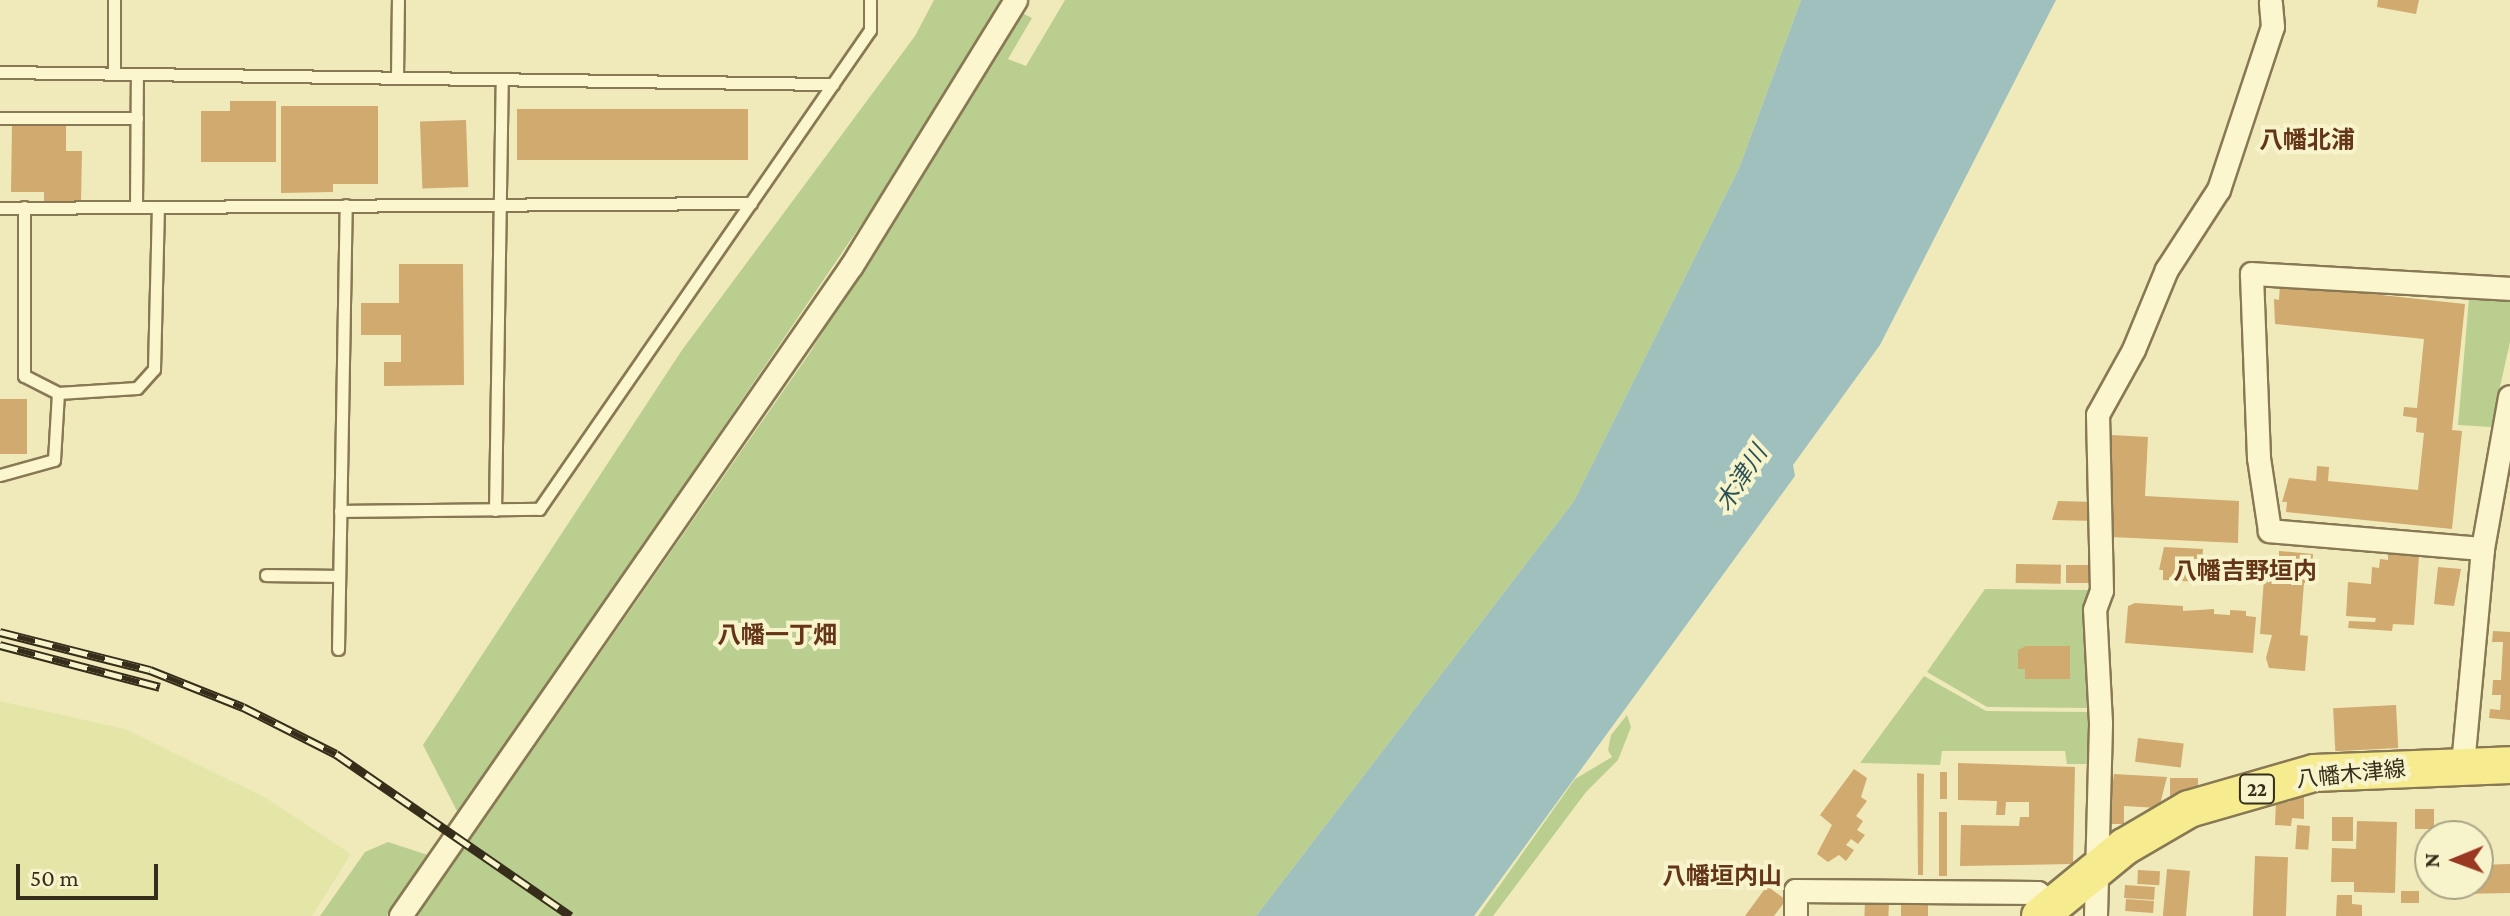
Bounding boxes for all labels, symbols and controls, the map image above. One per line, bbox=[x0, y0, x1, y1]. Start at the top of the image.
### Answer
district label: 八幡北浦 bbox=[2259, 126, 2355, 154]
water label: 木津川 bbox=[1709, 440, 1773, 516]
district label: 八幡吉野垣内 bbox=[2173, 557, 2317, 585]
district label: 八幡一丁畑 bbox=[717, 621, 837, 649]
street label: 八幡木津線 bbox=[2295, 755, 2407, 793]
road number: 22 bbox=[2237, 773, 2277, 805]
north arrow bbox=[2414, 820, 2494, 900]
scale bar bbox=[20, 848, 162, 898]
text: N bbox=[2419, 853, 2444, 868]
district label: 八幡垣内山 bbox=[1662, 862, 1782, 890]
text: 50 m bbox=[30, 864, 79, 891]

